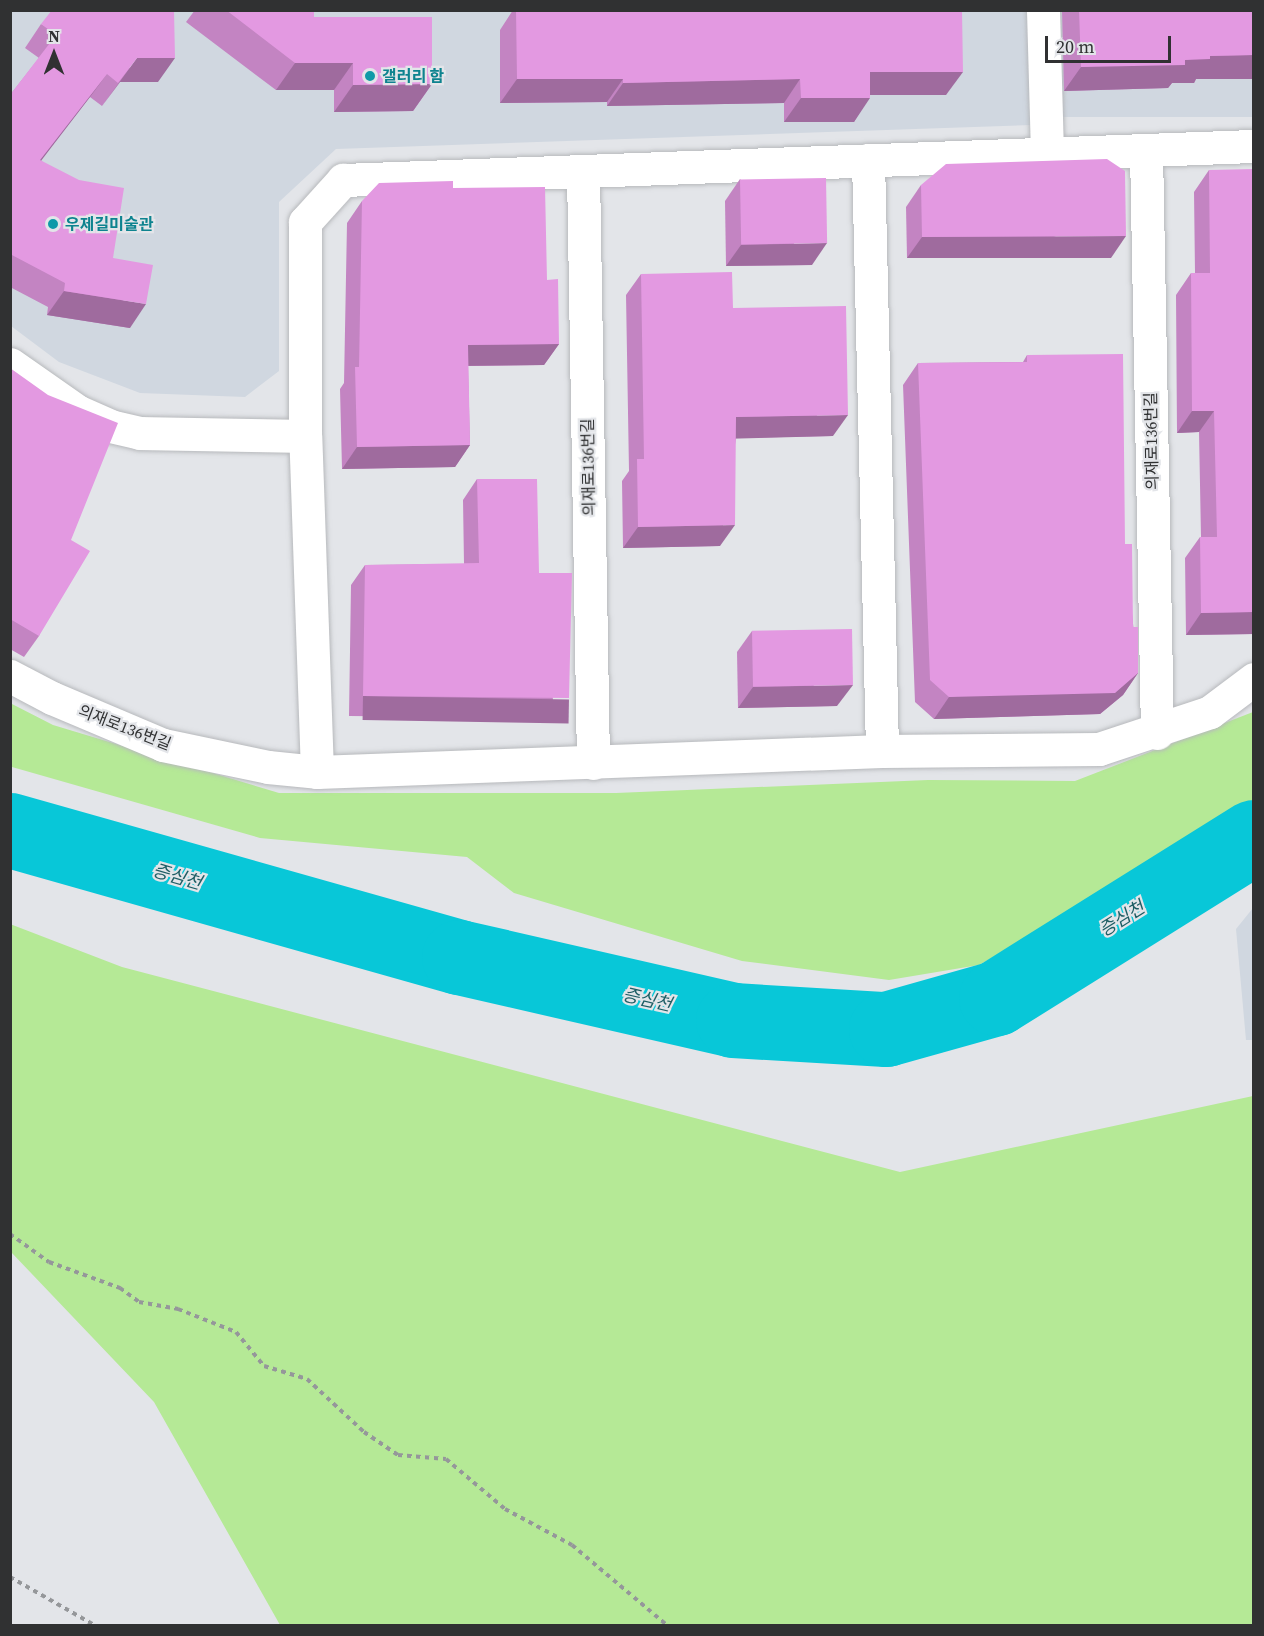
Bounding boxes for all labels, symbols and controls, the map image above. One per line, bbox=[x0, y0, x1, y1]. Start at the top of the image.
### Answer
north arrow bbox=[24, 24, 84, 84]
scale bar bbox=[1048, 24, 1174, 62]
text: N bbox=[48, 25, 60, 47]
text: 20 m bbox=[1056, 34, 1094, 59]
place label: 갤러리 함 bbox=[382, 66, 444, 86]
marker: 갤러리 함 bbox=[363, 69, 377, 83]
place label: 우제길미술관 bbox=[65, 214, 153, 234]
marker: 우제길미술관 bbox=[46, 217, 60, 231]
street label: 의재로136번길 bbox=[1141, 392, 1161, 490]
street label: 의재로136번길 bbox=[578, 418, 598, 516]
street label: 의재로136번길 bbox=[76, 701, 174, 753]
water label: 증심천 bbox=[150, 860, 204, 894]
water label: 증심천 bbox=[1095, 897, 1149, 941]
water label: 증심천 bbox=[620, 984, 674, 1016]

